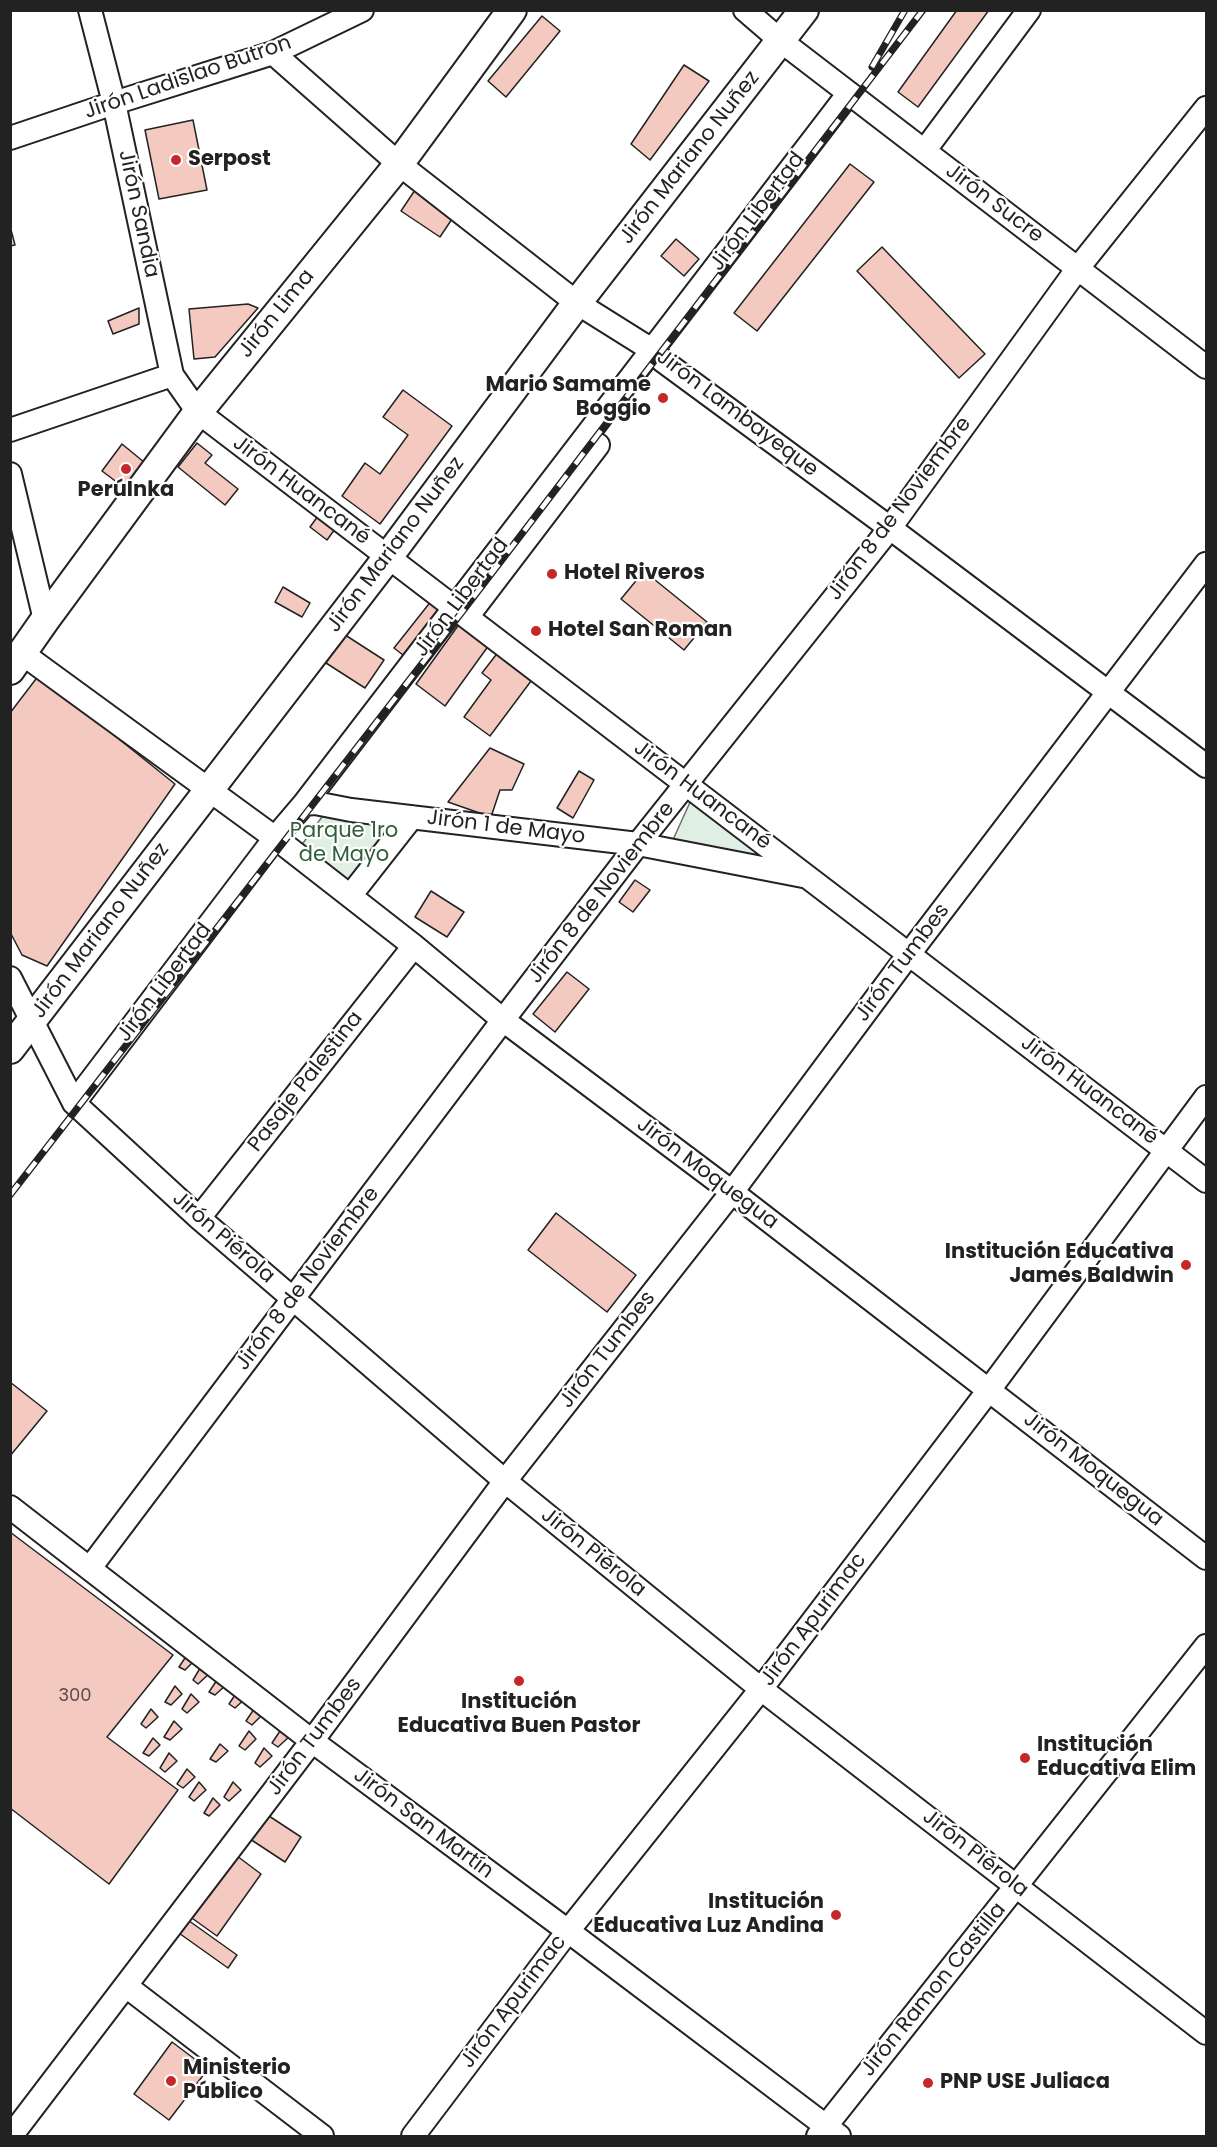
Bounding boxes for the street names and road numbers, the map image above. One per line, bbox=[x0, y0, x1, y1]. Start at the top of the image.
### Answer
street label: Jirón Ladislao Butron bbox=[81, 31, 295, 125]
street label: Jirón Mariano Nuñez bbox=[615, 66, 765, 250]
street label: Jirón Sandia bbox=[112, 148, 164, 280]
street label: Jirón Libertad bbox=[705, 148, 811, 276]
street label: Jirón Sucre bbox=[940, 159, 1048, 249]
street label: Jirón Lima bbox=[234, 265, 320, 363]
street label: Jirón Lambayeque bbox=[651, 345, 823, 483]
street label: Jirón 8 de Noviembre bbox=[823, 412, 977, 606]
street label: Jirón Huancané bbox=[227, 431, 375, 551]
street label: Jirón Mariano Nuñez bbox=[322, 452, 470, 638]
street label: Jirón Libertad bbox=[409, 534, 515, 662]
street label: Jirón Huancané bbox=[628, 736, 776, 856]
street label: Jirón 8 de Noviembre bbox=[523, 797, 681, 989]
street label: Jirón 1 de Mayo bbox=[425, 806, 587, 850]
street label: Jirón Mariano Nuñez bbox=[27, 838, 175, 1024]
street label: Jirón Tumbes bbox=[850, 899, 956, 1027]
street label: Jirón Libertad bbox=[112, 919, 218, 1047]
street label: Pasaje Palestina bbox=[243, 1007, 369, 1157]
street label: Jirón Huancané bbox=[1015, 1031, 1163, 1151]
street label: Jirón Moquegua bbox=[631, 1113, 783, 1235]
street label: Jirón 8 de Noviembre bbox=[231, 1182, 385, 1376]
street label: Jirón Piérola bbox=[167, 1187, 279, 1289]
street label: Jirón Tumbes bbox=[555, 1287, 661, 1413]
street label: Jirón Moquegua bbox=[1018, 1408, 1168, 1532]
street label: Jirón Piérola bbox=[535, 1503, 651, 1603]
street label: Jirón Apurimac bbox=[756, 1549, 872, 1691]
street label: Jirón Tumbes bbox=[262, 1673, 368, 1801]
street label: Jirón San Martín bbox=[348, 1763, 498, 1885]
street label: Jirón Piérola bbox=[917, 1805, 1033, 1903]
street label: Jirón Ramon Castilla bbox=[856, 1898, 1012, 2082]
street label: Jirón Apurimac bbox=[456, 1931, 572, 2073]

